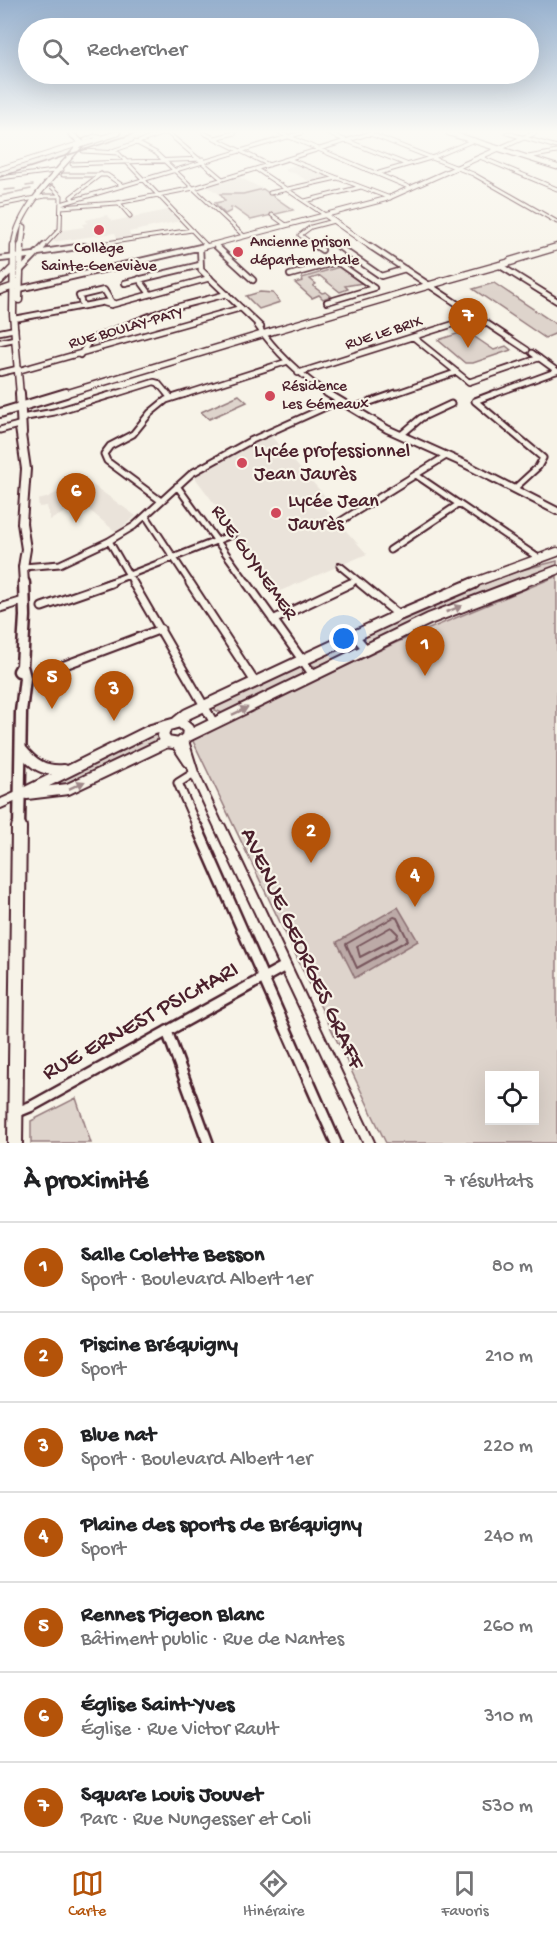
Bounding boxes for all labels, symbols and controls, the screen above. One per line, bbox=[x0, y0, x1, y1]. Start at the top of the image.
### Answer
search box bbox=[18, 18, 539, 84]
icon: search bbox=[39, 35, 72, 68]
text: Rechercher bbox=[87, 38, 187, 64]
marker: Collège Sainte-Geneviève bbox=[92, 223, 106, 237]
place label: Ancienne prison départementale bbox=[250, 234, 360, 271]
place label: Collège Sainte-Geneviève bbox=[41, 240, 157, 277]
marker: Ancienne prison départementale bbox=[231, 245, 245, 259]
pin: 7 bbox=[448, 298, 488, 348]
street label: RUE BOULAY-PATY bbox=[67, 304, 185, 354]
street label: RUE LE BRIX bbox=[343, 312, 425, 355]
place label: Résidence Les Gémeaux bbox=[282, 378, 369, 415]
marker: Résidence Les Gémeaux bbox=[263, 389, 277, 403]
place label: Lycée professionnel Jean Jaurès bbox=[254, 441, 410, 487]
marker: Lycée professionnel Jean Jaurès bbox=[235, 456, 249, 470]
pin: 6 bbox=[56, 474, 96, 523]
place label: Lycée Jean Jaurès bbox=[288, 491, 379, 537]
street label: RUE GUYNEMER bbox=[205, 501, 302, 626]
marker: Lycée Jean Jaurès bbox=[269, 506, 283, 520]
one-way arrow bbox=[446, 604, 464, 614]
your location bbox=[329, 624, 358, 653]
pin: 1 bbox=[406, 626, 444, 676]
pin: 5 bbox=[32, 660, 72, 709]
pin: 3 bbox=[94, 672, 134, 721]
one-way arrow bbox=[232, 706, 249, 715]
one-way arrow bbox=[69, 780, 86, 789]
pin: 2 bbox=[292, 814, 330, 863]
street label: AVENUE GEORGES GRAFF bbox=[232, 824, 370, 1076]
pin: 4 bbox=[396, 858, 434, 907]
street label: RUE ERNEST PSICHARI bbox=[37, 956, 245, 1088]
map controls bbox=[485, 1071, 539, 1125]
button: locate bbox=[485, 1071, 539, 1125]
text: À proximité bbox=[24, 1167, 148, 1198]
text: 7 résultats bbox=[445, 1171, 533, 1194]
text: Salle Colette Besson bbox=[81, 1243, 264, 1269]
text: 1 bbox=[39, 1256, 48, 1279]
text: 80 m bbox=[492, 1256, 533, 1279]
text: Sport · Boulevard Albert 1er bbox=[81, 1269, 312, 1292]
text: Piscine Bréquigny bbox=[81, 1333, 238, 1359]
text: 2 bbox=[39, 1346, 48, 1369]
text: 210 m bbox=[485, 1346, 533, 1369]
text: Sport bbox=[81, 1359, 126, 1382]
text: Blue nat bbox=[81, 1423, 156, 1449]
text: 3 bbox=[38, 1436, 49, 1459]
text: 220 m bbox=[483, 1436, 533, 1459]
text: Sport · Boulevard Albert 1er bbox=[81, 1449, 312, 1472]
text: Plaine des sports de Bréquigny bbox=[81, 1513, 362, 1539]
text: 4 bbox=[39, 1526, 48, 1549]
text: 240 m bbox=[483, 1526, 533, 1549]
text: Sport bbox=[81, 1539, 126, 1562]
text: Rennes Pigeon Blanc bbox=[81, 1603, 264, 1629]
text: 5 bbox=[38, 1616, 49, 1639]
text: 260 m bbox=[483, 1616, 533, 1639]
text: Bâtiment public · Rue de Nantes bbox=[81, 1629, 344, 1652]
text: Église Saint-Yves bbox=[81, 1693, 234, 1719]
text: 6 bbox=[38, 1706, 49, 1729]
text: 310 m bbox=[484, 1706, 533, 1729]
text: Église · Rue Victor Rault bbox=[81, 1719, 278, 1742]
text: Square Louis Jouvet bbox=[81, 1783, 263, 1809]
text: 7 bbox=[38, 1796, 49, 1819]
text: 530 m bbox=[482, 1796, 533, 1819]
text: Parc · Rue Nungesser et Coli bbox=[81, 1809, 311, 1832]
tab: Carte bbox=[68, 1867, 106, 1922]
tab: Itinéraire bbox=[243, 1867, 305, 1922]
tab: Favoris bbox=[441, 1867, 489, 1922]

